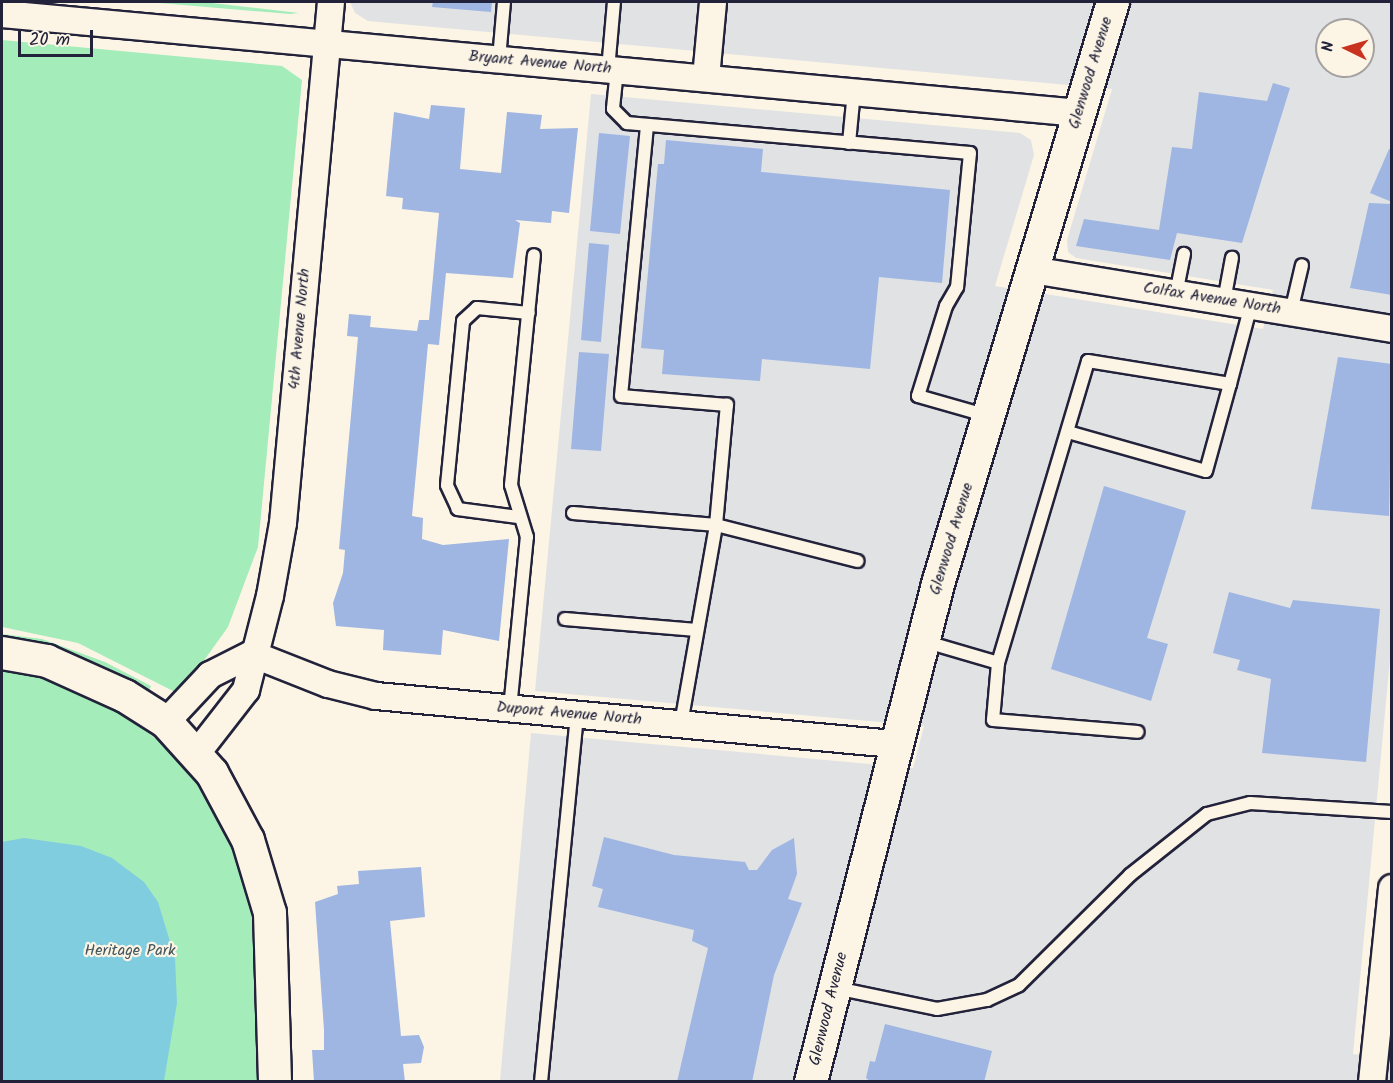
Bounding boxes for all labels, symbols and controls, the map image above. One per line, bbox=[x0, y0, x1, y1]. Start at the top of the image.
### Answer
street label: Glenwood Avenue bbox=[1065, 15, 1117, 131]
scale bar bbox=[21, 18, 96, 56]
north arrow bbox=[1315, 18, 1375, 78]
text: 20 m bbox=[29, 26, 70, 55]
text: N bbox=[1316, 40, 1341, 53]
street label: Bryant Avenue North bbox=[468, 47, 612, 79]
street label: 4th Avenue North bbox=[285, 268, 315, 390]
street label: Colfax Avenue North bbox=[1142, 279, 1282, 319]
street label: Glenwood Avenue bbox=[926, 481, 978, 597]
street label: Dupont Avenue North bbox=[496, 698, 642, 730]
park label: Heritage Park bbox=[85, 941, 175, 961]
street label: Glenwood Avenue bbox=[806, 950, 852, 1068]

